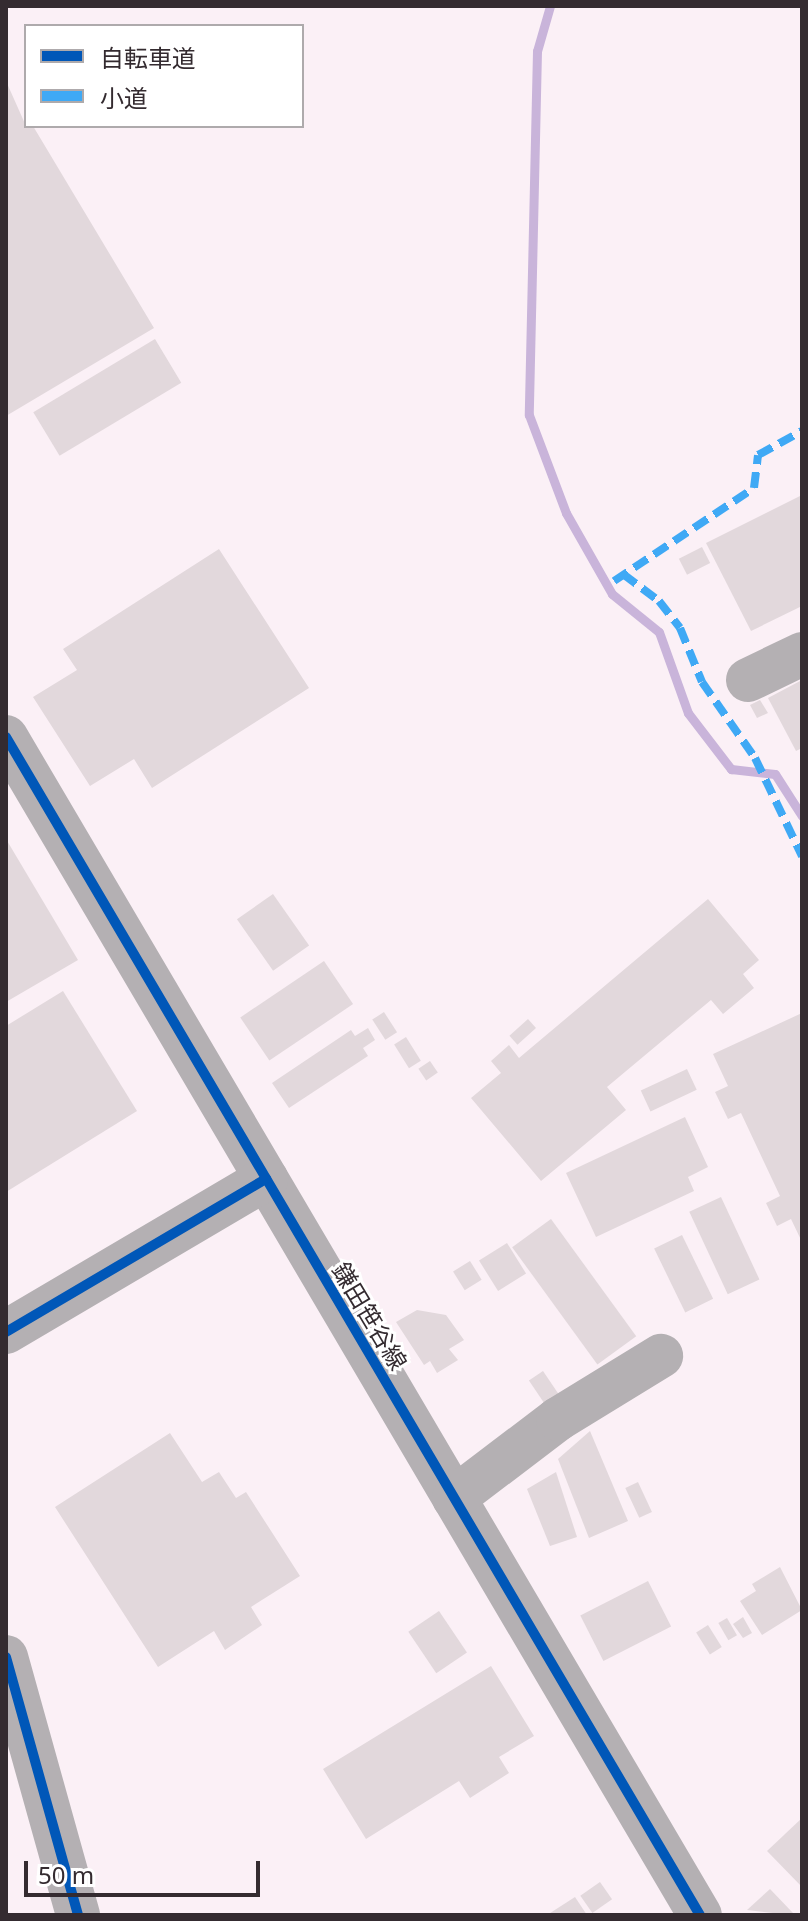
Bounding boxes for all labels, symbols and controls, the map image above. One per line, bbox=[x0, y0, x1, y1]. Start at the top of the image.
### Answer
legend bbox=[24, 24, 304, 128]
text: 自転車道 bbox=[100, 41, 196, 74]
text: 小道 bbox=[100, 81, 148, 114]
street label: 鎌田笹谷線 bbox=[327, 1257, 413, 1375]
scale bar bbox=[28, 1845, 264, 1895]
text: 50 m bbox=[38, 1858, 94, 1891]

